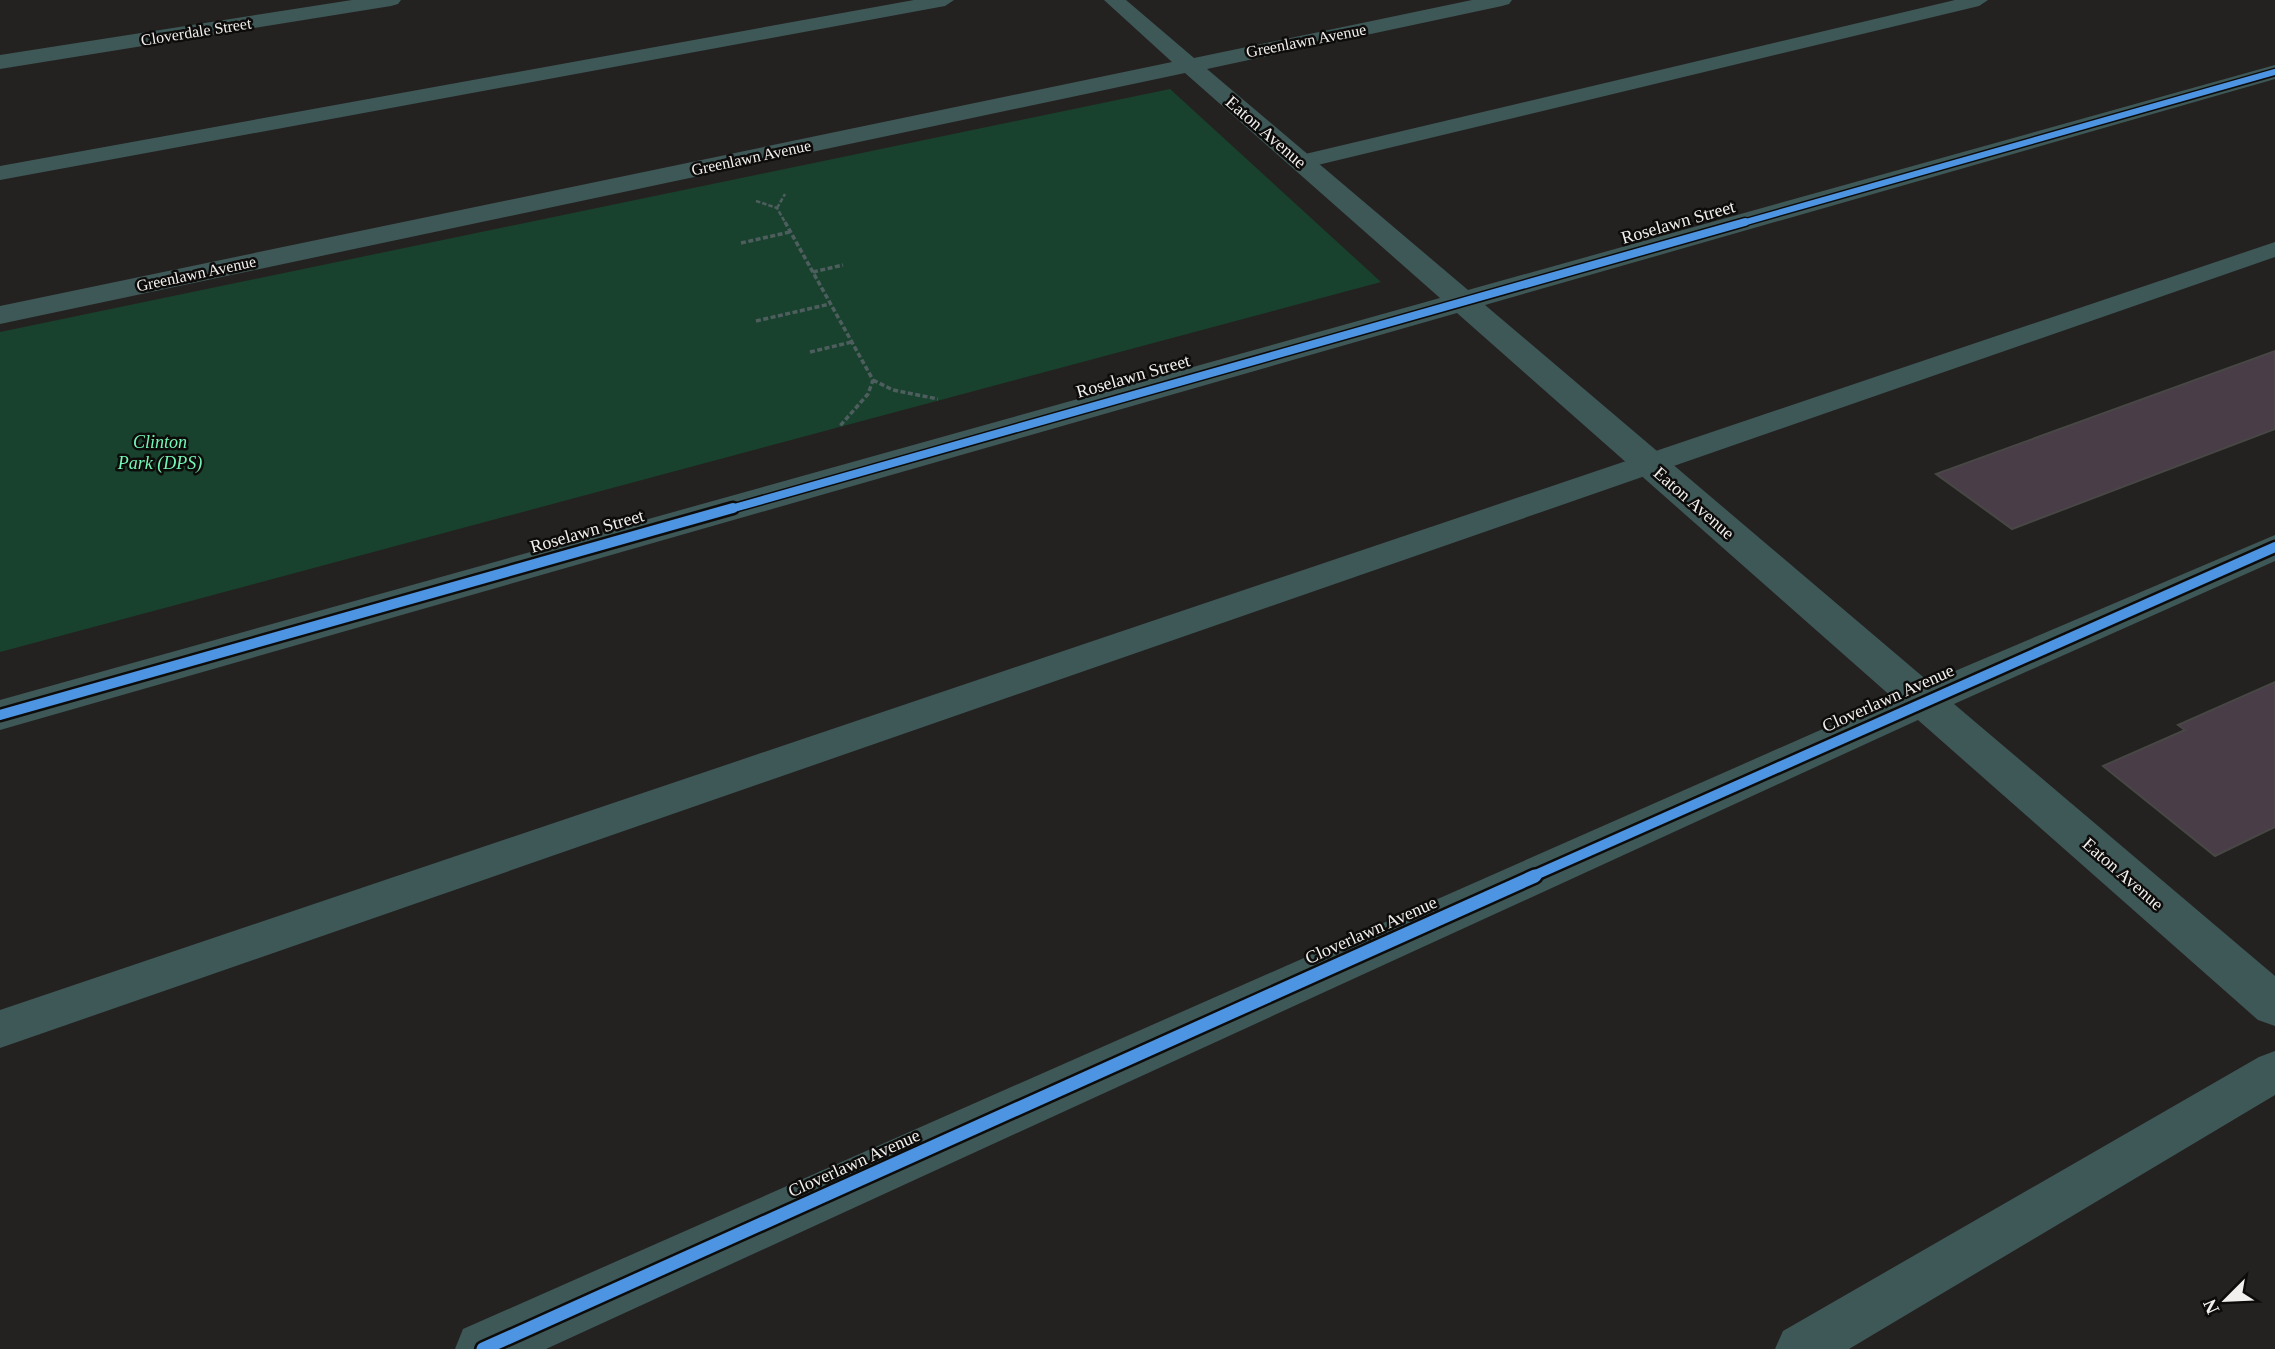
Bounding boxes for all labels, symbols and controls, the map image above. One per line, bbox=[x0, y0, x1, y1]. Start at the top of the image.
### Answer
street label: Cloverdale Street bbox=[140, 14, 253, 49]
street label: Greenlawn Avenue bbox=[1245, 21, 1368, 60]
street label: Eaton Avenue bbox=[1222, 92, 1310, 172]
street label: Greenlawn Avenue bbox=[690, 137, 812, 178]
street label: Roselawn Street bbox=[1619, 196, 1737, 248]
street label: Greenlawn Avenue bbox=[135, 253, 257, 294]
street label: Roselawn Street bbox=[1074, 350, 1192, 402]
park label: Clinton Park (DPS) bbox=[117, 432, 202, 474]
street label: Eaton Avenue bbox=[1650, 463, 1738, 543]
street label: Roselawn Street bbox=[528, 505, 646, 557]
street label: Cloverlawn Avenue bbox=[1819, 660, 1957, 736]
street label: Eaton Avenue bbox=[2079, 834, 2167, 914]
street label: Cloverlawn Avenue bbox=[1302, 892, 1440, 968]
street label: Cloverlawn Avenue bbox=[785, 1125, 923, 1201]
north arrow bbox=[2191, 1265, 2261, 1335]
text: N bbox=[2198, 1296, 2223, 1317]

